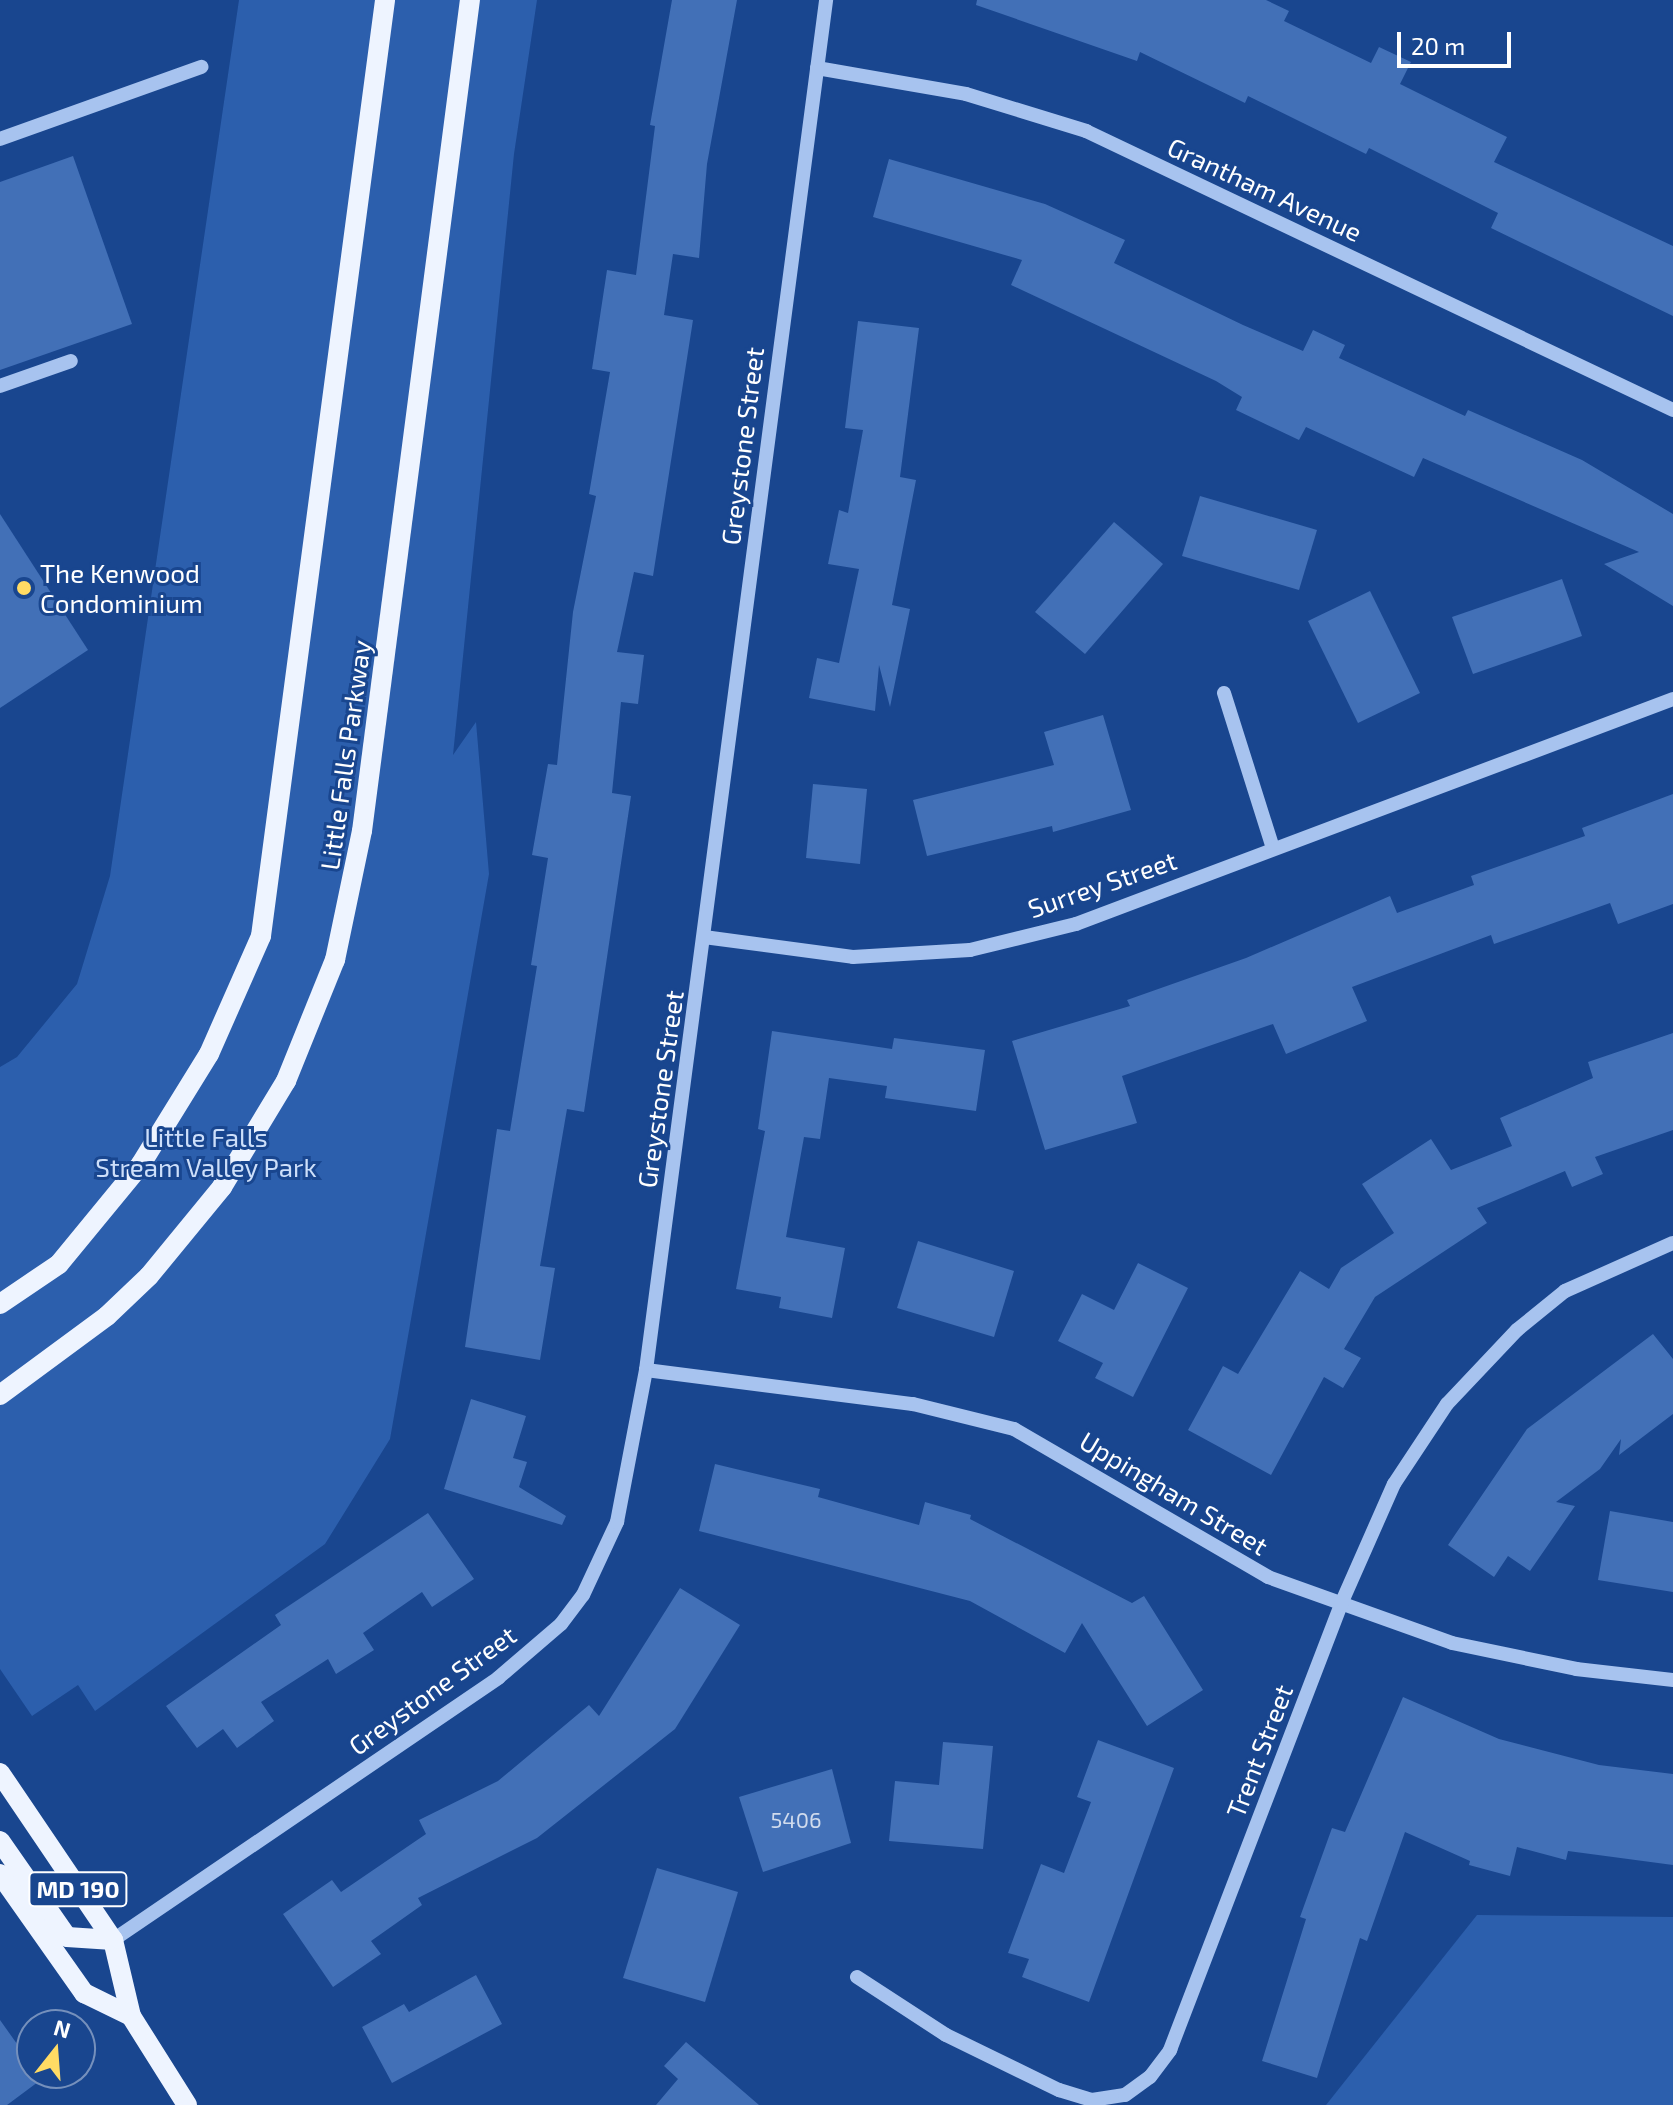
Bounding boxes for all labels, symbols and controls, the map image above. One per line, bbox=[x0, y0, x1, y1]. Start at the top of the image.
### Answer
scale bar bbox=[1401, 16, 1515, 66]
text: 20 m bbox=[1411, 31, 1465, 60]
street label: Grantham Avenue bbox=[1163, 130, 1367, 248]
street label: Greystone Street bbox=[714, 345, 770, 547]
place label: The Kenwood Condominium bbox=[40, 557, 203, 618]
marker: The Kenwood Condominium bbox=[15, 579, 33, 597]
street label: Little Falls Parkway bbox=[313, 638, 377, 872]
street label: Surrey Street bbox=[1023, 844, 1181, 924]
street label: Greystone Street bbox=[631, 988, 689, 1190]
park label: Little Falls Stream Valley Park bbox=[95, 1121, 317, 1182]
street label: Uppingham Street bbox=[1074, 1425, 1274, 1561]
street label: Greystone Street bbox=[342, 1619, 522, 1761]
street label: Trent Street bbox=[1219, 1680, 1299, 1822]
house number: 5406 bbox=[770, 1807, 822, 1833]
road number: MD 190 bbox=[28, 1869, 128, 1909]
north arrow bbox=[16, 2009, 96, 2089]
text: N bbox=[51, 2013, 74, 2043]

